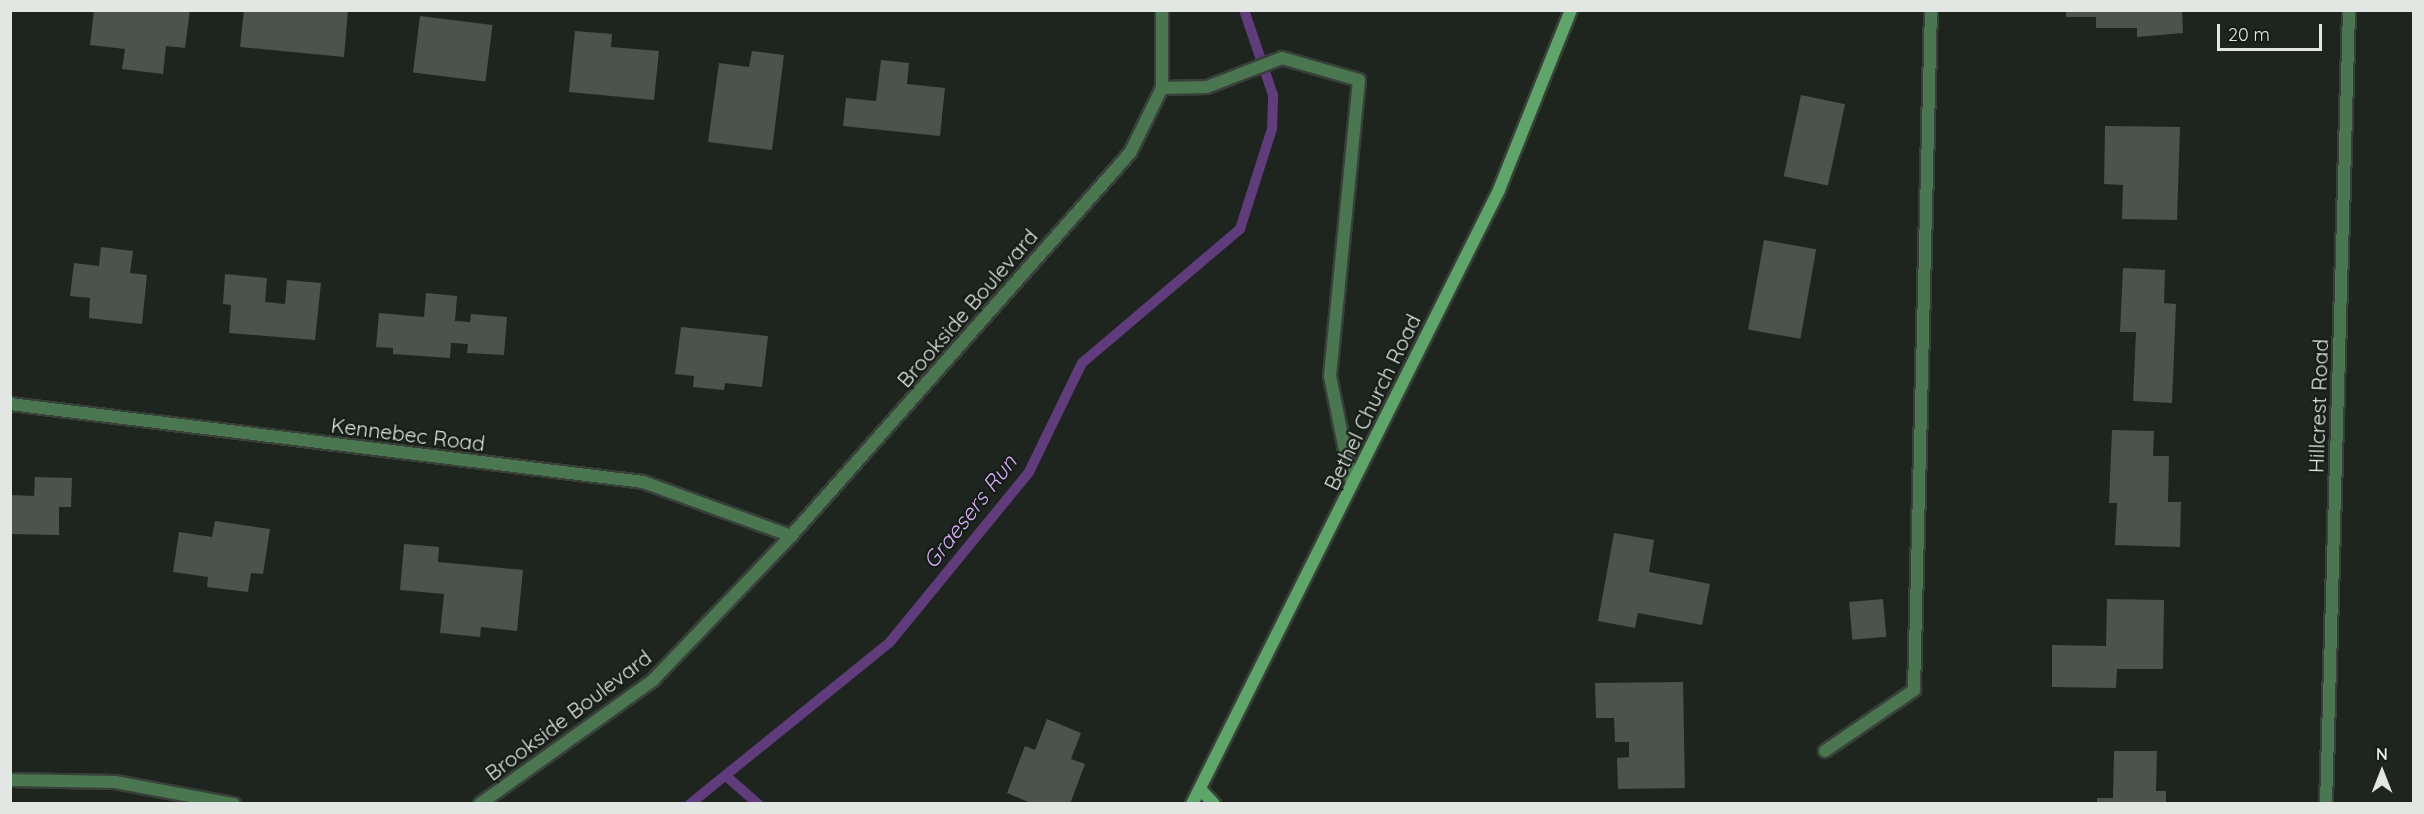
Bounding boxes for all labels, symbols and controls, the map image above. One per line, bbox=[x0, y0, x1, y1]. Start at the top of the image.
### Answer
scale bar bbox=[2220, 12, 2325, 50]
text: 20 m bbox=[2228, 23, 2270, 46]
street label: Brookside Boulevard bbox=[891, 224, 1043, 392]
street label: Bethel Church Road bbox=[1318, 310, 1426, 494]
street label: Hillcrest Road bbox=[2303, 338, 2333, 474]
street label: Kennebec Road bbox=[330, 412, 486, 456]
water label: Graesers Run bbox=[918, 450, 1022, 574]
street label: Brookside Boulevard bbox=[480, 644, 656, 786]
north arrow bbox=[2352, 742, 2412, 802]
text: N bbox=[2376, 744, 2388, 764]

